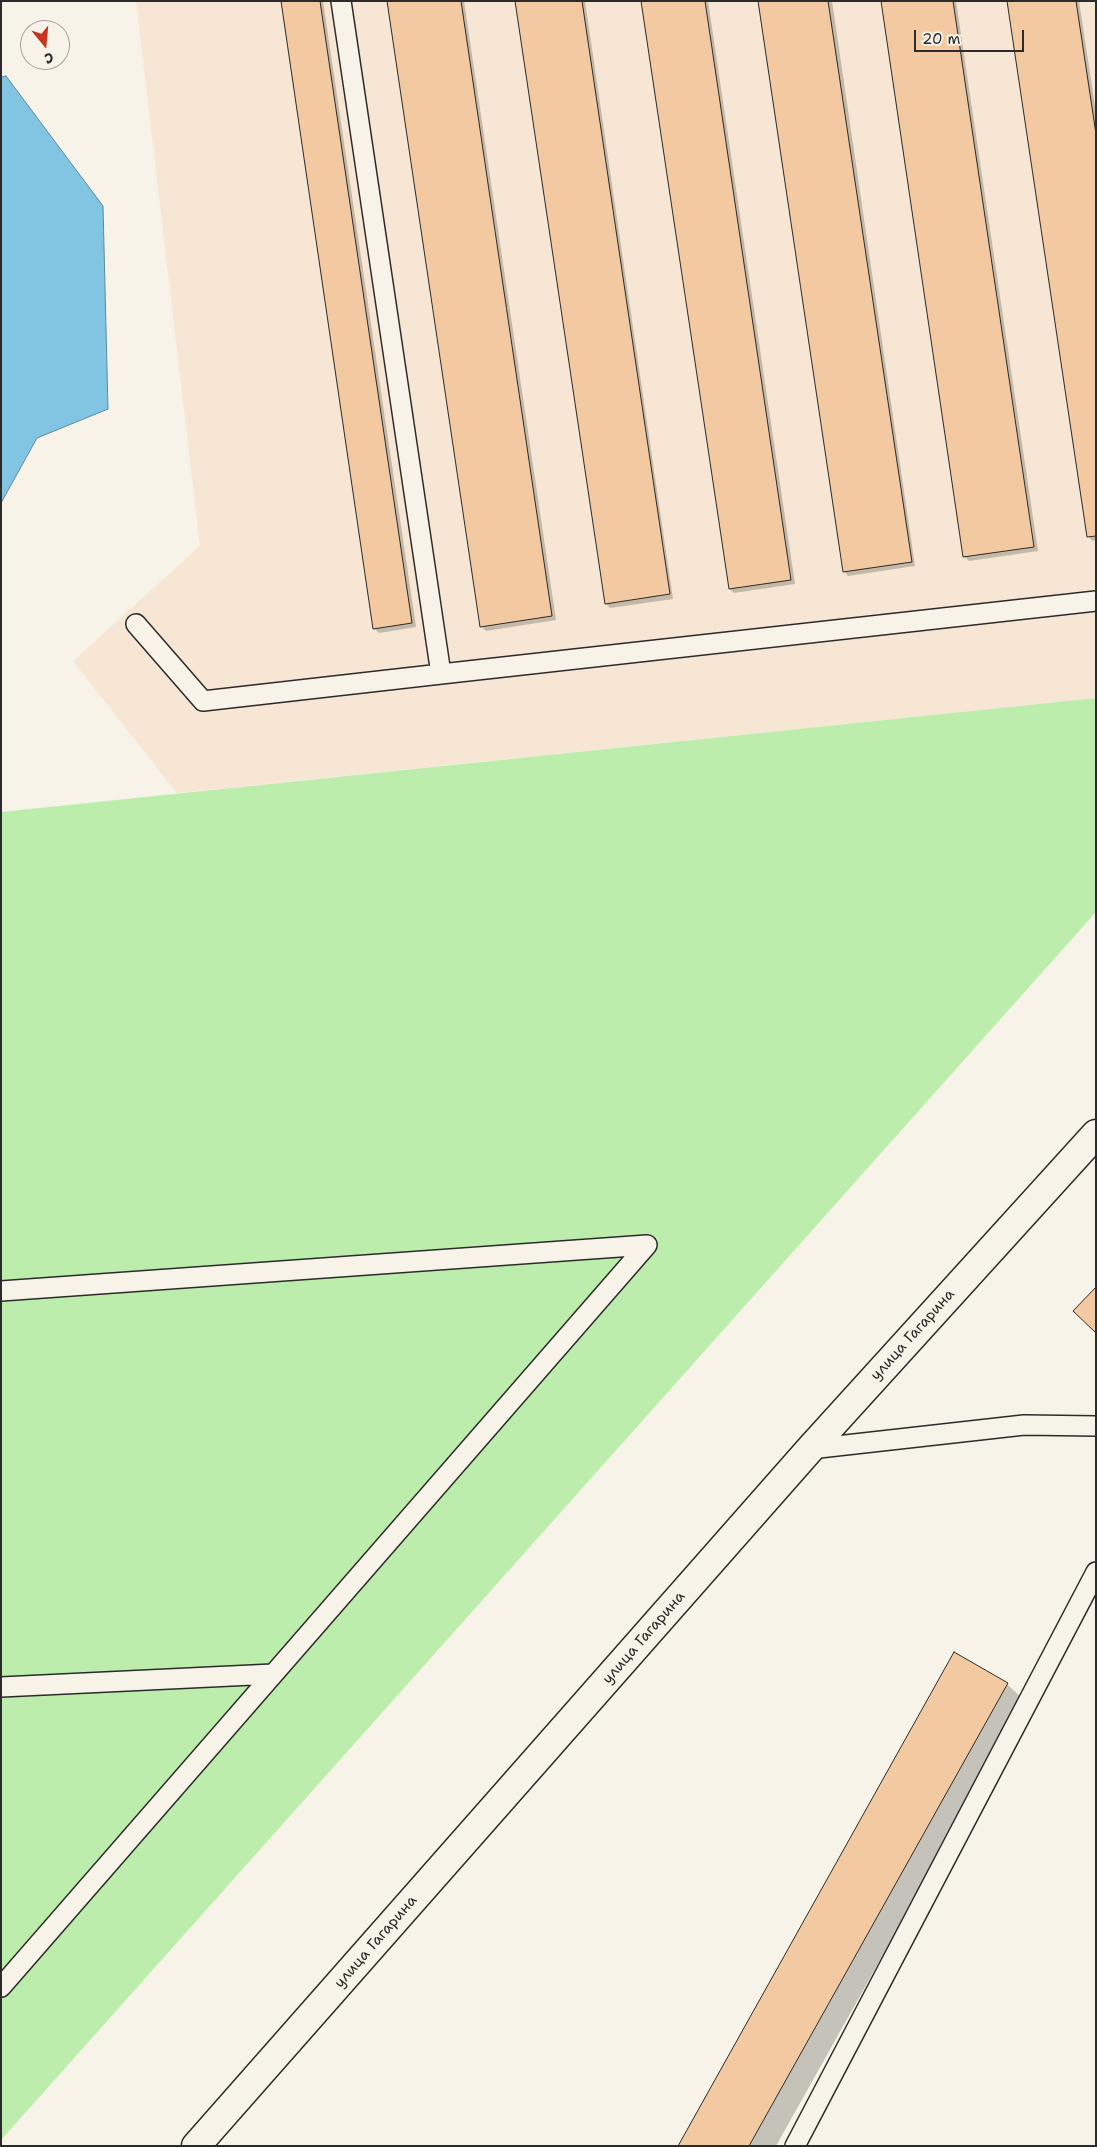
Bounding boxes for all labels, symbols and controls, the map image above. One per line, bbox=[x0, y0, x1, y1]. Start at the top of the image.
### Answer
north arrow bbox=[20, 20, 70, 70]
scale bar bbox=[917, 20, 1027, 52]
text: 20 m bbox=[922, 29, 961, 49]
text: С bbox=[42, 49, 56, 68]
street label: улица Гагарина bbox=[867, 1286, 959, 1384]
street label: улица Гагарина bbox=[599, 1588, 689, 1688]
street label: улица Гагарина bbox=[331, 1892, 421, 1992]

